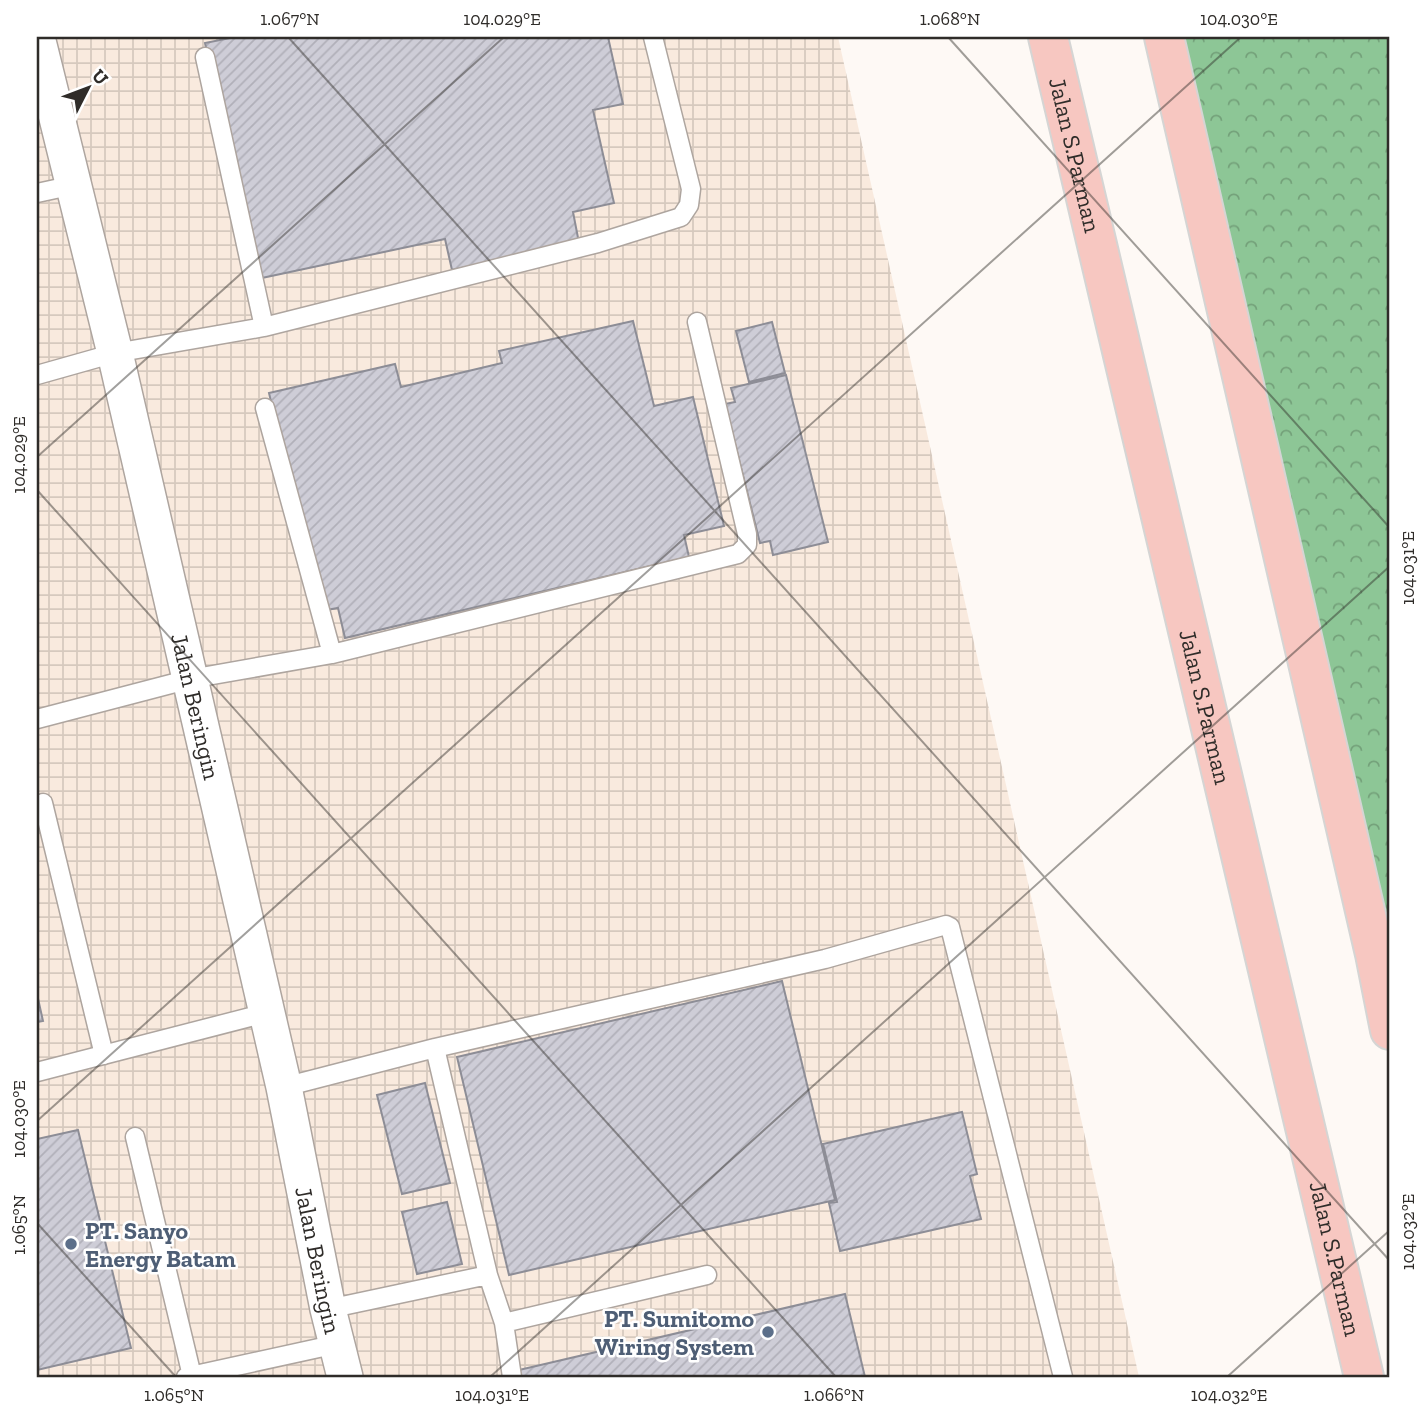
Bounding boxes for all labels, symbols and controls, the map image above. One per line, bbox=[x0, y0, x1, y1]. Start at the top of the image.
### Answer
text: 1.067°N bbox=[260, 8, 320, 30]
text: 104.029°E bbox=[463, 8, 541, 30]
text: 1.068°N bbox=[920, 8, 980, 30]
text: 104.030°E bbox=[1200, 8, 1278, 30]
north arrow bbox=[52, 52, 122, 122]
text: U bbox=[87, 64, 114, 90]
street label: Jalan S.Parman bbox=[1044, 74, 1108, 235]
text: 104.029°E bbox=[8, 416, 30, 494]
text: 104.031°E bbox=[1397, 531, 1419, 605]
street label: Jalan S.Parman bbox=[1174, 626, 1238, 787]
street label: Jalan Beringin bbox=[165, 630, 227, 782]
text: 104.030°E bbox=[8, 1080, 30, 1158]
street label: Jalan S.Parman bbox=[1304, 1178, 1368, 1339]
street label: Jalan Beringin bbox=[290, 1184, 348, 1337]
text: 104.032°E bbox=[1397, 1194, 1419, 1270]
text: 1.065°N bbox=[8, 1195, 30, 1255]
place label: PT. Sanyo Energy Batam bbox=[85, 1216, 236, 1273]
marker: PT. Sanyo Energy Batam bbox=[63, 1236, 79, 1252]
place label: PT. Sumitomo Wiring System bbox=[595, 1304, 754, 1361]
marker: PT. Sumitomo Wiring System bbox=[760, 1324, 776, 1340]
text: 1.065°N bbox=[144, 1384, 204, 1406]
text: 104.031°E bbox=[455, 1384, 529, 1406]
text: 1.066°N bbox=[804, 1384, 864, 1406]
text: 104.032°E bbox=[1191, 1384, 1267, 1406]

